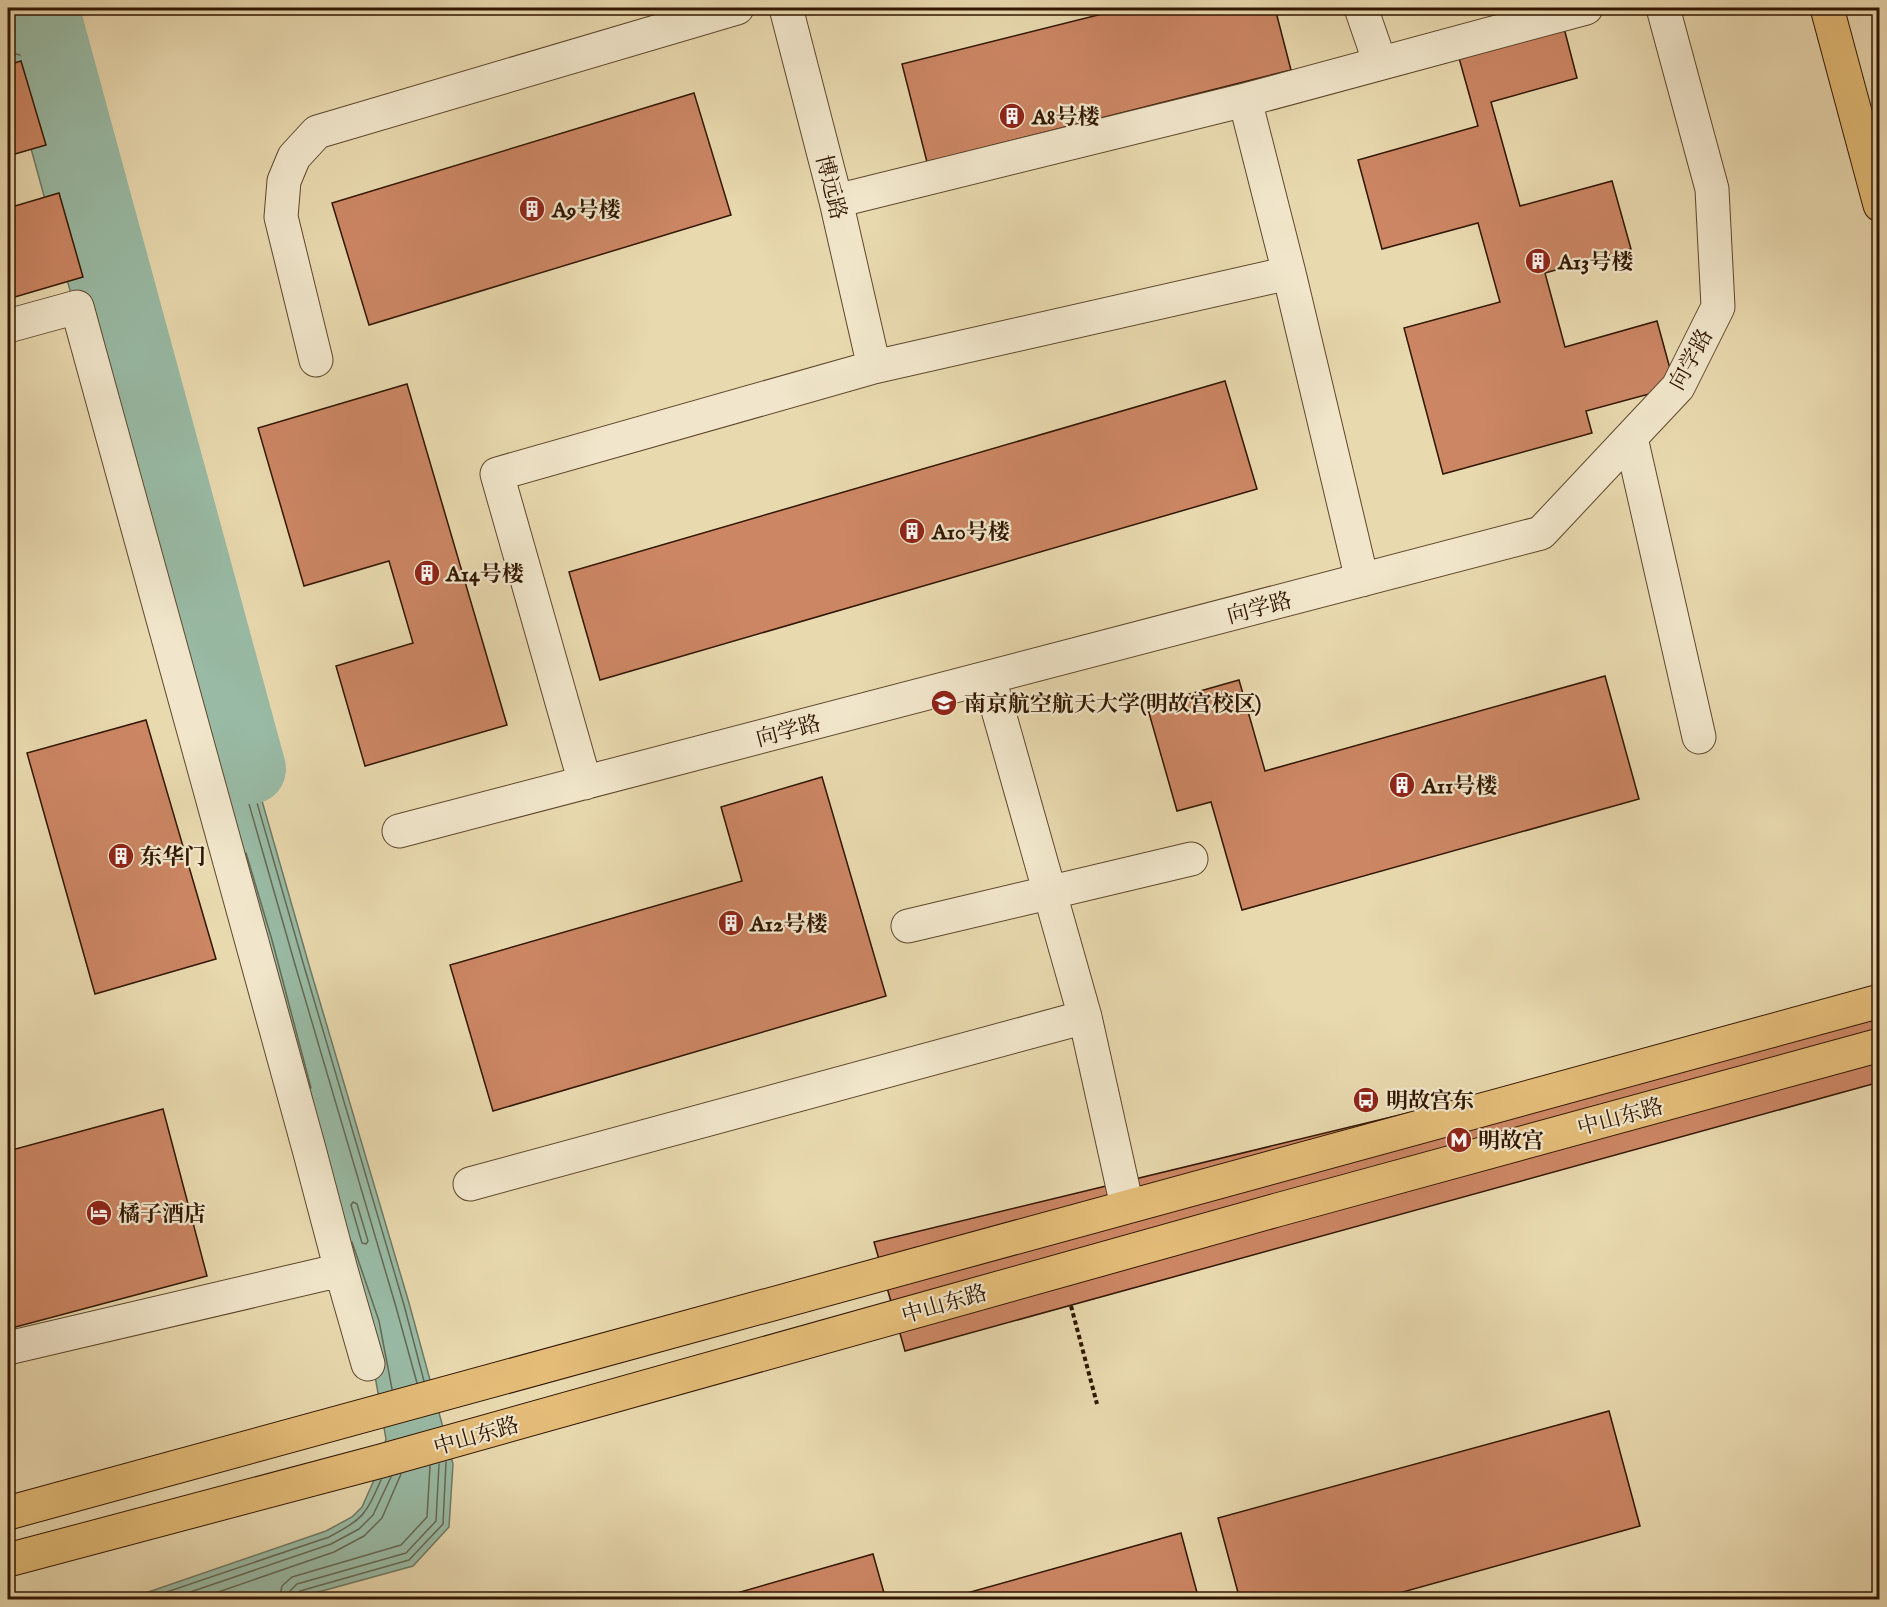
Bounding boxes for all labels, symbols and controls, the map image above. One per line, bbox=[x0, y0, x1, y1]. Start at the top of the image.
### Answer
building icon: A8号楼 bbox=[997, 101, 1027, 131]
place label: A8号楼 bbox=[1031, 104, 1100, 132]
street label: 博远路 bbox=[808, 152, 852, 223]
building icon: A9号楼 bbox=[517, 194, 547, 224]
place label: A9号楼 bbox=[551, 197, 620, 225]
building icon: A13号楼 bbox=[1523, 246, 1553, 276]
place label: A13号楼 bbox=[1557, 249, 1633, 277]
street label: 向学路 bbox=[1664, 324, 1720, 396]
building icon: A10号楼 bbox=[897, 516, 927, 546]
place label: A10号楼 bbox=[931, 519, 1010, 547]
building icon: A14号楼 bbox=[412, 558, 442, 588]
place label: A14号楼 bbox=[445, 561, 524, 589]
street label: 向学路 bbox=[1224, 587, 1295, 631]
school or university icon: 南京航空航天大学(明故宫校区) bbox=[929, 688, 959, 718]
place label: 南京航空航天大学(明故宫校区) bbox=[964, 691, 1261, 719]
street label: 向学路 bbox=[753, 710, 824, 754]
building icon: A11号楼 bbox=[1387, 770, 1417, 800]
place label: A11号楼 bbox=[1421, 773, 1497, 801]
building icon: 东华门 bbox=[106, 841, 136, 871]
place label: 东华门 bbox=[140, 844, 206, 872]
building icon: A12号楼 bbox=[716, 908, 746, 938]
place label: A12号楼 bbox=[749, 911, 827, 939]
bus stop icon: 明故宫东 bbox=[1351, 1085, 1381, 1115]
place label: 明故宫东 bbox=[1386, 1088, 1474, 1116]
street label: 中山东路 bbox=[1574, 1093, 1667, 1143]
metro station icon: 明故宫 bbox=[1444, 1125, 1474, 1155]
place label: 明故宫 bbox=[1478, 1128, 1544, 1156]
hotel icon: 橘子酒店 bbox=[84, 1198, 114, 1228]
place label: 橘子酒店 bbox=[118, 1201, 206, 1229]
street label: 中山东路 bbox=[898, 1279, 991, 1331]
street label: 中山东路 bbox=[430, 1411, 523, 1463]

